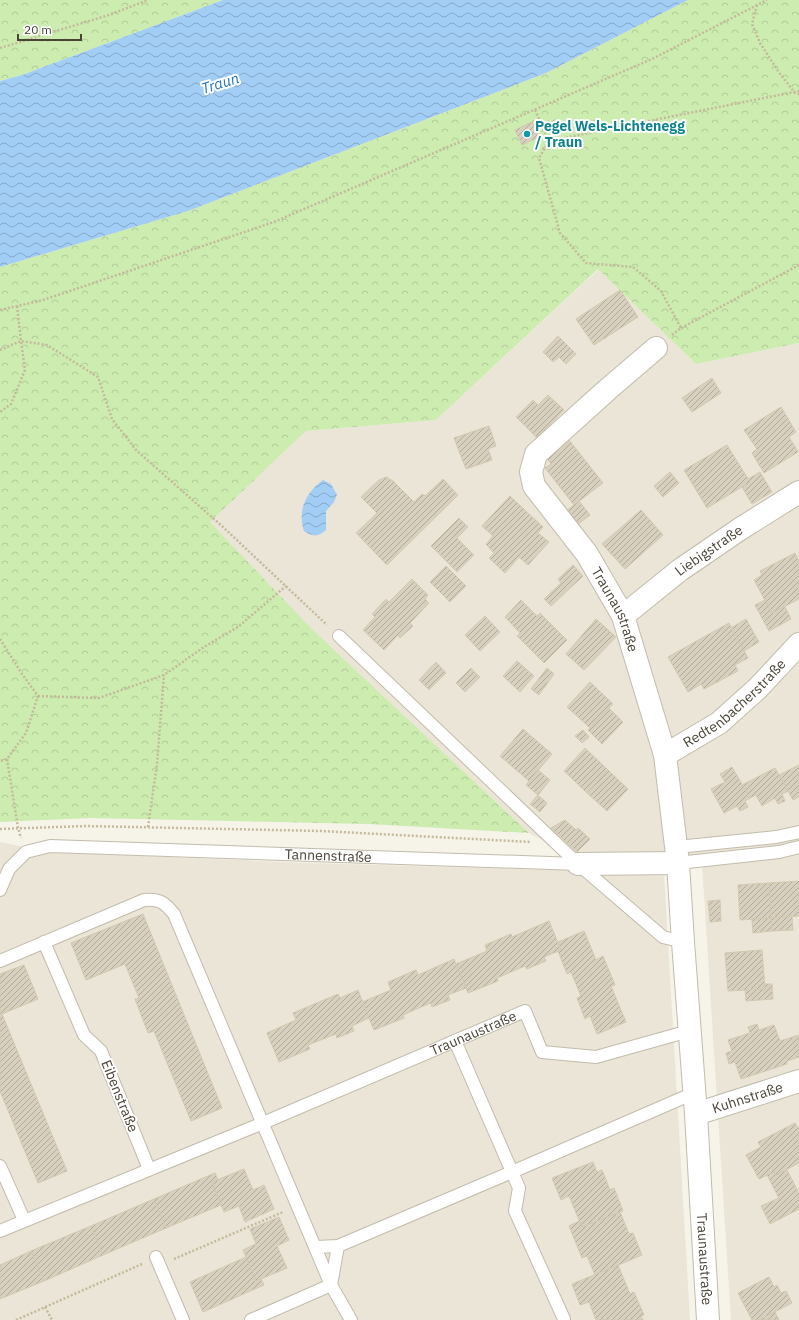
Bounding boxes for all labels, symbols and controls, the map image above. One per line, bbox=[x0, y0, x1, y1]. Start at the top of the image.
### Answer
scale bar bbox=[18, 16, 81, 42]
text: 20 m bbox=[24, 22, 52, 37]
water label: Traun bbox=[199, 68, 241, 98]
place label: Pegel Wels-Lichtenegg / Traun bbox=[535, 117, 685, 151]
marker: Pegel Wels-Lichtenegg / Traun bbox=[522, 129, 532, 139]
street label: Liebigstraße bbox=[671, 521, 746, 580]
street label: Traunaustraße bbox=[588, 564, 642, 654]
street label: Redtenbacherstraße bbox=[680, 655, 790, 751]
street label: Tannenstraße bbox=[284, 845, 372, 866]
street label: Traunaustraße bbox=[427, 1007, 519, 1060]
street label: Eibenstraße bbox=[97, 1057, 143, 1135]
street label: Kuhnstraße bbox=[710, 1078, 785, 1117]
street label: Traunaustraße bbox=[693, 1213, 716, 1306]

